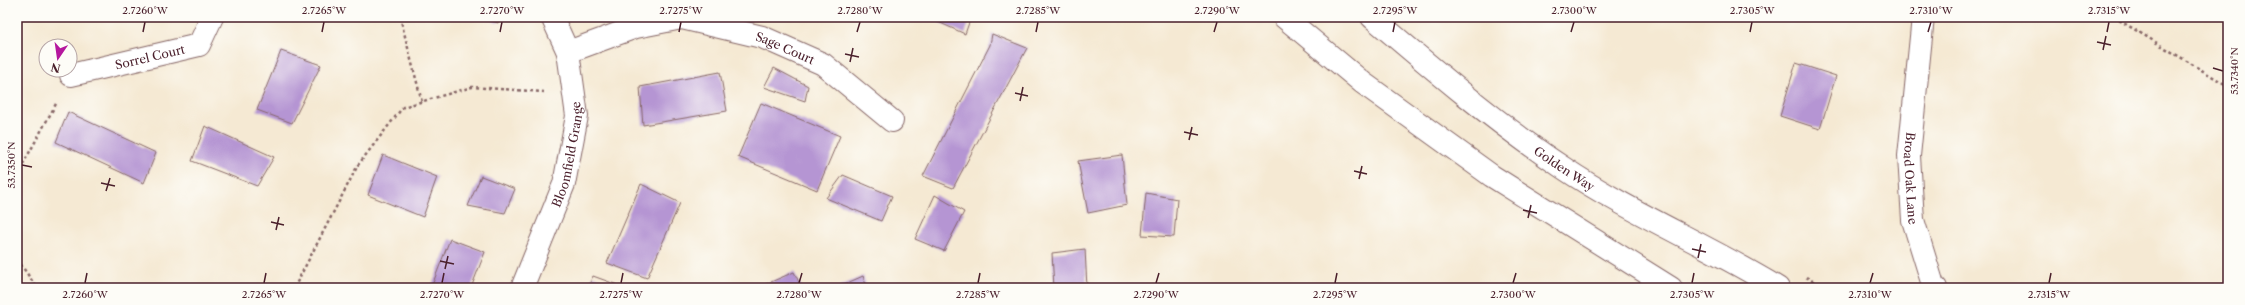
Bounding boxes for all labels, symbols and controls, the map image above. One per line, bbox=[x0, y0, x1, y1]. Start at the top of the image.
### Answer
text: 2.7260°W bbox=[122, 4, 169, 17]
text: 2.7265°W bbox=[302, 4, 347, 17]
text: 2.7270°W bbox=[480, 4, 525, 17]
text: 2.7275°W bbox=[659, 4, 704, 17]
text: 2.7280°W bbox=[837, 4, 884, 17]
text: 2.7285°W bbox=[1016, 4, 1061, 17]
text: 2.7290°W bbox=[1194, 4, 1241, 17]
text: 2.7295°W bbox=[1373, 4, 1418, 17]
text: 2.7300°W bbox=[1551, 4, 1598, 17]
text: 2.7305°W bbox=[1730, 4, 1775, 17]
text: 2.7310°W bbox=[1909, 4, 1954, 17]
text: 2.7315°W bbox=[2088, 4, 2131, 17]
street label: Sage Court bbox=[754, 28, 818, 67]
north arrow bbox=[38, 38, 78, 78]
street label: Sorrel Court bbox=[113, 41, 187, 72]
text: 53.7340°N bbox=[2228, 47, 2241, 95]
text: N bbox=[49, 60, 62, 76]
street label: Bloomfield Grange bbox=[548, 100, 585, 209]
street label: Broad Oak Lane bbox=[1901, 132, 1921, 227]
text: 53.7350°N bbox=[5, 141, 18, 189]
street label: Golden Way bbox=[1531, 143, 1598, 194]
text: 2.7260°W bbox=[62, 288, 109, 301]
text: 2.7265°W bbox=[242, 288, 287, 301]
text: 2.7270°W bbox=[420, 288, 465, 301]
text: 2.7275°W bbox=[599, 288, 644, 301]
text: 2.7280°W bbox=[776, 288, 823, 301]
text: 2.7285°W bbox=[956, 288, 1001, 301]
text: 2.7290°W bbox=[1133, 288, 1180, 301]
text: 2.7295°W bbox=[1313, 288, 1358, 301]
text: 2.7300°W bbox=[1490, 288, 1537, 301]
text: 2.7305°W bbox=[1670, 288, 1715, 301]
text: 2.7310°W bbox=[1848, 288, 1893, 301]
text: 2.7315°W bbox=[2028, 288, 2071, 301]

